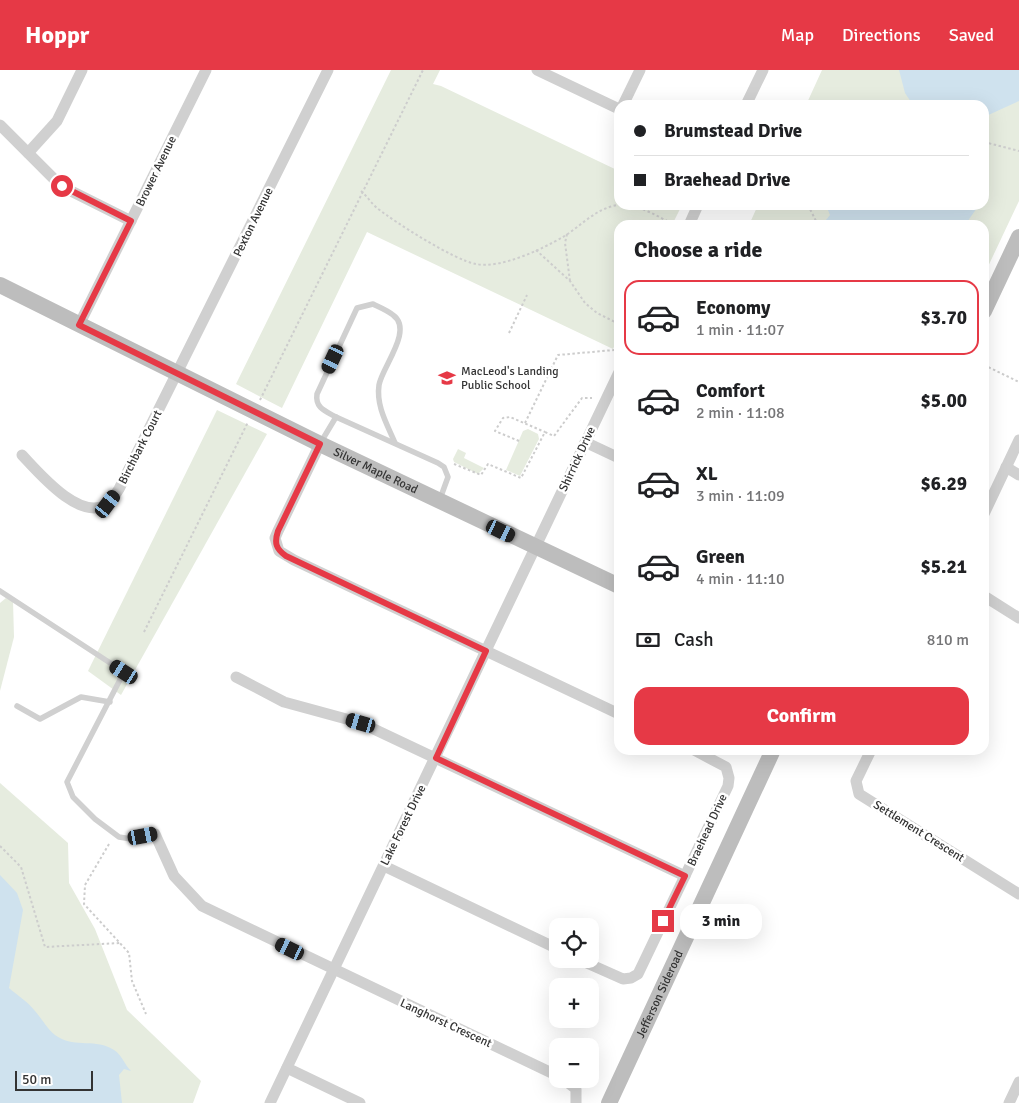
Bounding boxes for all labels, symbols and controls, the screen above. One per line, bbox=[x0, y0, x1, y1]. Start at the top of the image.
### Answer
text: Hoppr bbox=[25, 20, 89, 50]
text: Map bbox=[781, 24, 814, 46]
text: Directions bbox=[842, 24, 921, 46]
text: Saved bbox=[949, 24, 994, 46]
text: Brumstead Drive bbox=[664, 119, 802, 143]
street label: Brower Avenue bbox=[133, 134, 180, 209]
text: Braehead Drive bbox=[664, 168, 790, 192]
route start bbox=[51, 175, 73, 197]
street label: Pexton Avenue bbox=[230, 185, 277, 259]
text: Choose a ride bbox=[634, 236, 762, 263]
icon: car bbox=[636, 295, 681, 340]
text: Economy bbox=[696, 296, 770, 320]
text: $3.70 bbox=[921, 306, 967, 330]
text: 1 min · 11:07 bbox=[696, 320, 785, 340]
car bbox=[319, 342, 346, 376]
place label: MacLeod's Landing Public School bbox=[461, 364, 559, 393]
school or university icon: MacLeod's Landing Public School bbox=[437, 368, 457, 388]
icon: car bbox=[636, 378, 681, 423]
text: Comfort bbox=[696, 379, 765, 403]
text: $5.00 bbox=[921, 389, 967, 413]
text: 2 min · 11:08 bbox=[696, 403, 785, 423]
street label: Birchbark Court bbox=[115, 408, 166, 487]
street label: Shirrick Drive bbox=[556, 424, 599, 494]
street label: Silver Maple Road bbox=[331, 444, 420, 497]
icon: car bbox=[636, 461, 681, 506]
text: XL bbox=[696, 462, 718, 486]
text: $6.29 bbox=[921, 472, 967, 496]
text: 3 min · 11:09 bbox=[696, 486, 785, 506]
car bbox=[92, 488, 123, 520]
car bbox=[484, 518, 517, 544]
icon: car bbox=[636, 544, 681, 589]
text: Green bbox=[696, 545, 745, 569]
text: $5.21 bbox=[921, 555, 967, 579]
text: 4 min · 11:10 bbox=[696, 569, 785, 589]
icon: cash bbox=[634, 626, 662, 654]
text: Cash bbox=[674, 628, 714, 652]
text: 810 m bbox=[927, 630, 969, 650]
car bbox=[107, 658, 140, 686]
button: Confirm bbox=[634, 687, 969, 745]
car bbox=[344, 712, 377, 734]
street label: Lake Forest Drive bbox=[377, 782, 429, 868]
street label: Braehead Drive bbox=[684, 792, 731, 869]
street label: Settlement Crescent bbox=[870, 797, 967, 865]
car bbox=[126, 826, 159, 846]
callout: 3 min bbox=[680, 904, 763, 938]
route end bbox=[652, 910, 674, 932]
text: 3 min bbox=[702, 911, 740, 931]
map controls bbox=[549, 918, 599, 1088]
button: locate bbox=[549, 918, 599, 968]
car bbox=[273, 936, 306, 962]
street label: Jefferson Sideroad bbox=[633, 948, 687, 1041]
button: + bbox=[549, 978, 599, 1028]
street label: Langhorst Crescent bbox=[398, 996, 494, 1051]
button: − bbox=[549, 1038, 599, 1088]
scale bar bbox=[15, 1068, 92, 1091]
text: 50 m bbox=[22, 1071, 51, 1088]

